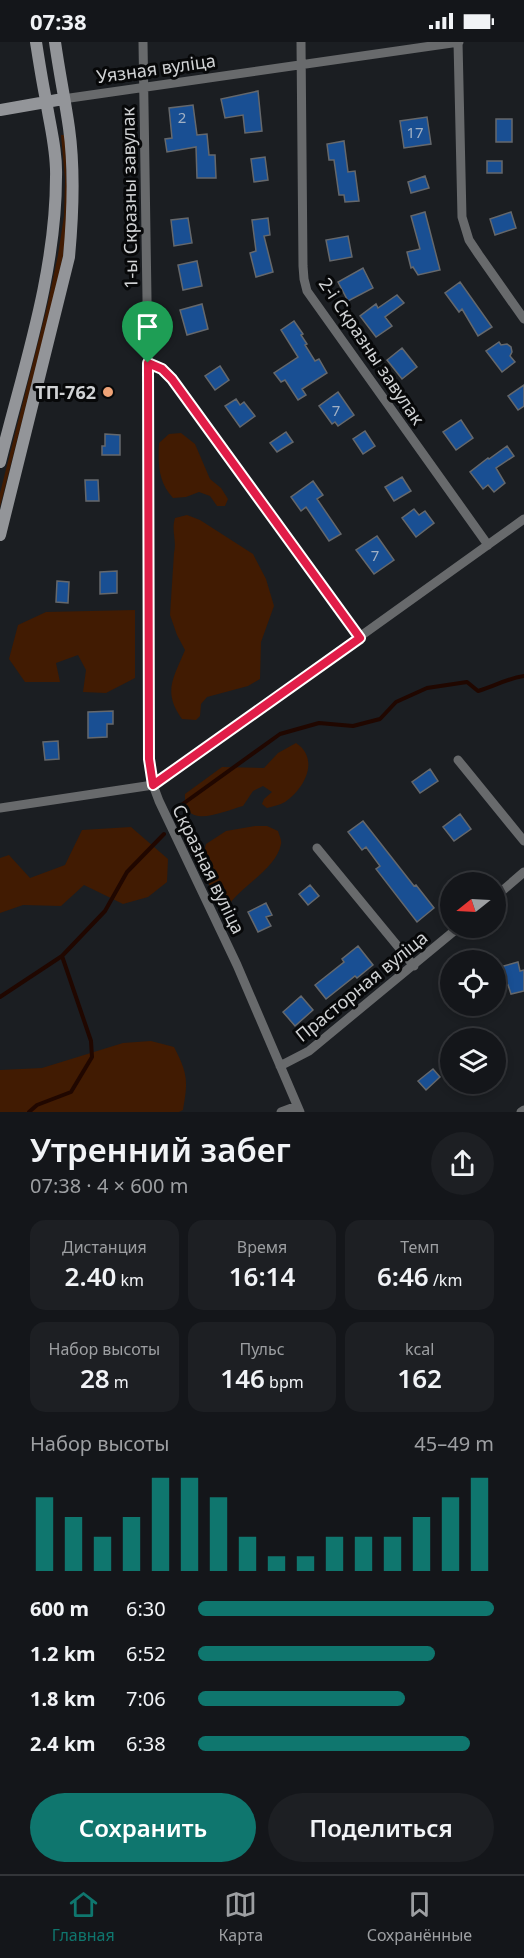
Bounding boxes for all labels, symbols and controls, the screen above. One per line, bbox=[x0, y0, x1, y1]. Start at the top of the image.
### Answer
text: 07:38 bbox=[30, 6, 87, 36]
street label: Уязная вуліца bbox=[95, 48, 217, 88]
street label: 1-ы Скразны завулак bbox=[115, 106, 143, 289]
house number: 2 bbox=[178, 107, 186, 127]
house number: 17 bbox=[406, 122, 424, 142]
street label: 2-і Скразны завулак bbox=[314, 273, 431, 430]
pin bbox=[122, 301, 173, 363]
icon: arrive bbox=[131, 310, 164, 343]
place label: ТП-762 bbox=[35, 380, 96, 404]
marker: ТП-762 bbox=[101, 385, 115, 399]
house number: 7 bbox=[332, 400, 340, 420]
house number: 7 bbox=[371, 545, 379, 565]
street label: Скразная вуліца bbox=[167, 800, 251, 938]
north arrow bbox=[440, 872, 506, 938]
map controls bbox=[440, 872, 506, 1094]
street label: Прасторная вуліца bbox=[290, 925, 432, 1047]
button: locate bbox=[440, 950, 506, 1016]
button: layers bbox=[440, 1028, 506, 1094]
text: Утренний забег bbox=[30, 1127, 291, 1172]
button: share bbox=[431, 1132, 494, 1195]
text: 07:38 · 4 × 600 m bbox=[30, 1172, 188, 1199]
text: Дистанция bbox=[62, 1236, 147, 1258]
text: Время bbox=[237, 1236, 287, 1258]
text: Темп bbox=[400, 1236, 439, 1258]
text: 2.40 bbox=[65, 1258, 116, 1294]
text: 16:14 bbox=[229, 1258, 295, 1294]
text: 6:46 bbox=[377, 1258, 429, 1294]
text: km bbox=[116, 1269, 144, 1291]
text: /km bbox=[429, 1269, 462, 1291]
text: Набор высоты bbox=[49, 1338, 160, 1360]
text: Пульс bbox=[239, 1338, 285, 1360]
text: kcal bbox=[405, 1338, 434, 1360]
text: 28 bbox=[80, 1360, 110, 1396]
text: 146 bbox=[220, 1360, 265, 1396]
text: 162 bbox=[397, 1360, 442, 1396]
text: m bbox=[110, 1371, 129, 1393]
text: bpm bbox=[265, 1371, 304, 1393]
text: Набор высоты bbox=[30, 1430, 169, 1457]
text: 45–49 m bbox=[414, 1430, 494, 1457]
text: 600 m bbox=[30, 1595, 89, 1622]
text: 6:30 bbox=[126, 1595, 166, 1622]
text: 1.2 km bbox=[30, 1640, 96, 1667]
text: 6:52 bbox=[126, 1640, 166, 1667]
text: 1.8 km bbox=[30, 1685, 96, 1712]
text: 7:06 bbox=[126, 1685, 166, 1712]
text: 2.4 km bbox=[30, 1730, 96, 1757]
text: 6:38 bbox=[126, 1730, 166, 1757]
button: Сохранить bbox=[30, 1793, 256, 1862]
button: Поделиться bbox=[268, 1793, 494, 1862]
tab: Главная bbox=[52, 1888, 115, 1946]
tab: Карта bbox=[218, 1888, 263, 1946]
tab: Сохранённые bbox=[367, 1888, 472, 1946]

